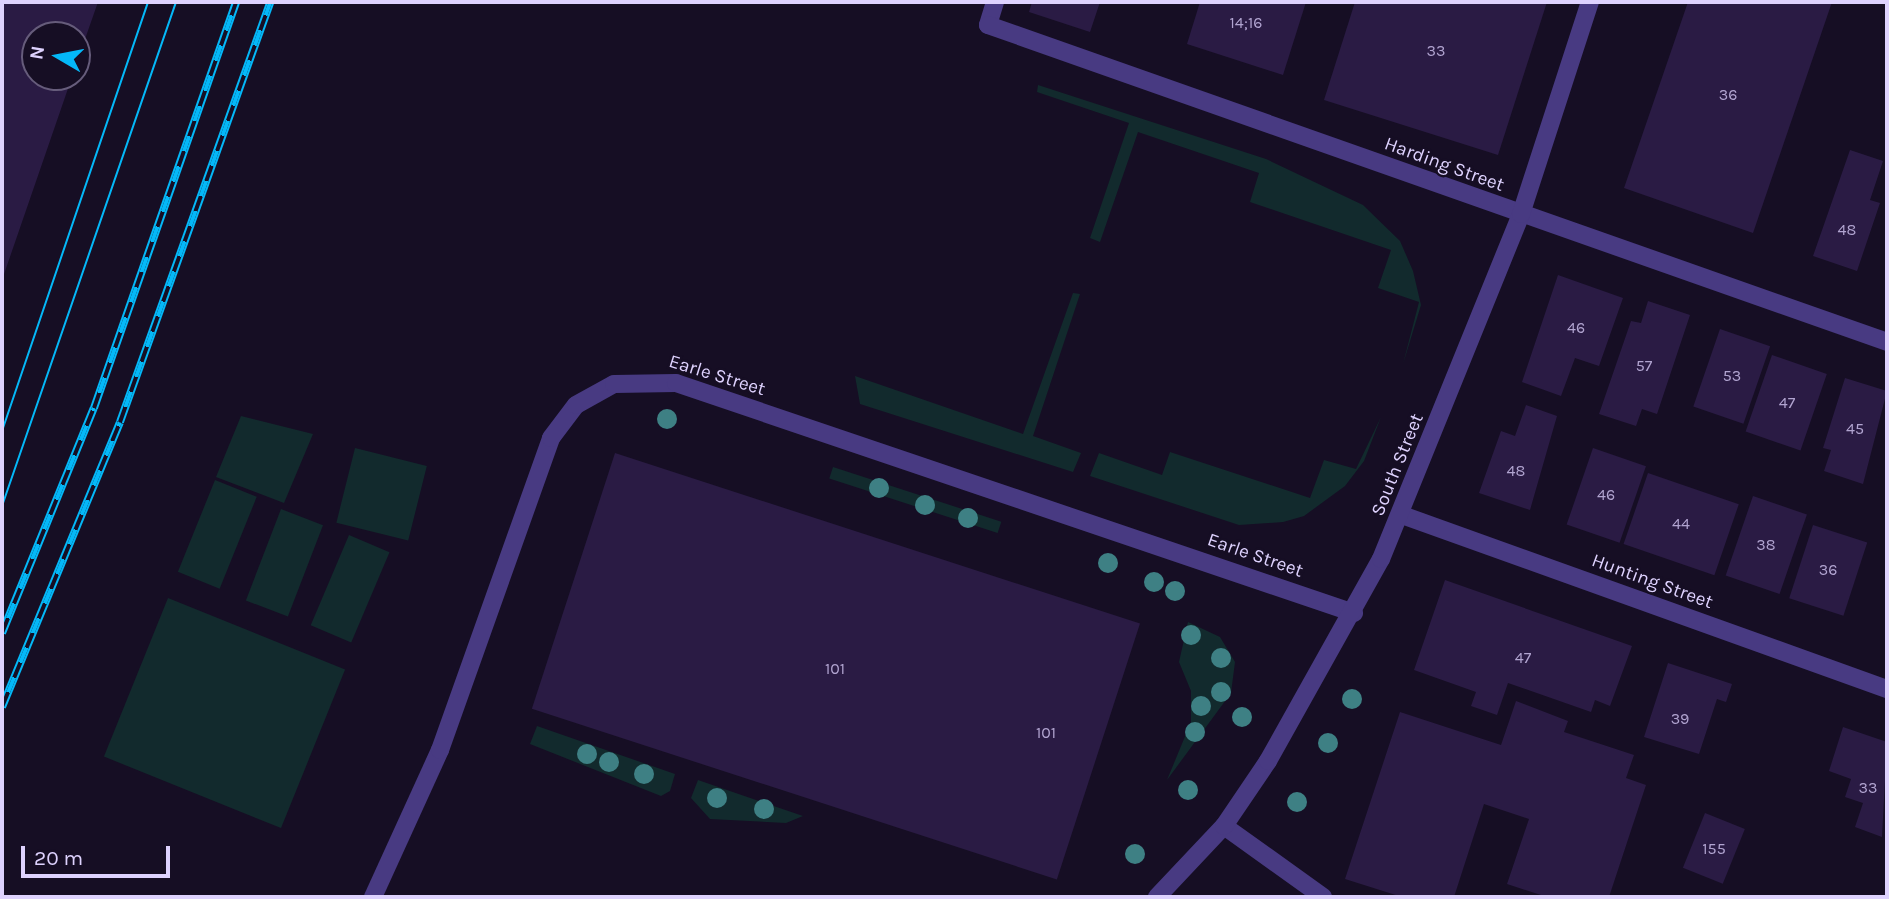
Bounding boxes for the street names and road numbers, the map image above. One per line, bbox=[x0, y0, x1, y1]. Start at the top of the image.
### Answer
street label: Harding Street bbox=[1381, 133, 1507, 197]
street label: Earle Street bbox=[666, 351, 768, 401]
street label: South Street bbox=[1367, 410, 1429, 520]
street label: Earle Street bbox=[1204, 529, 1306, 583]
street label: Hunting Street bbox=[1588, 550, 1716, 614]

